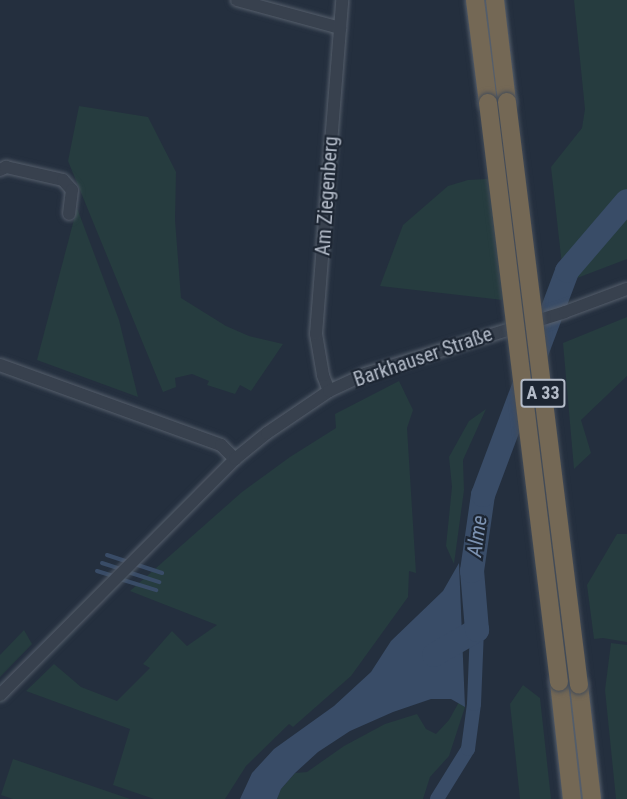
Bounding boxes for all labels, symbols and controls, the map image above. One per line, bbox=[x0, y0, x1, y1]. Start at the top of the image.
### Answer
street label: Am Ziegenberg bbox=[311, 136, 343, 256]
street label: Barkhauser Straße bbox=[351, 322, 495, 392]
road number: A 33 bbox=[519, 378, 567, 408]
water label: Alme bbox=[462, 514, 492, 558]

